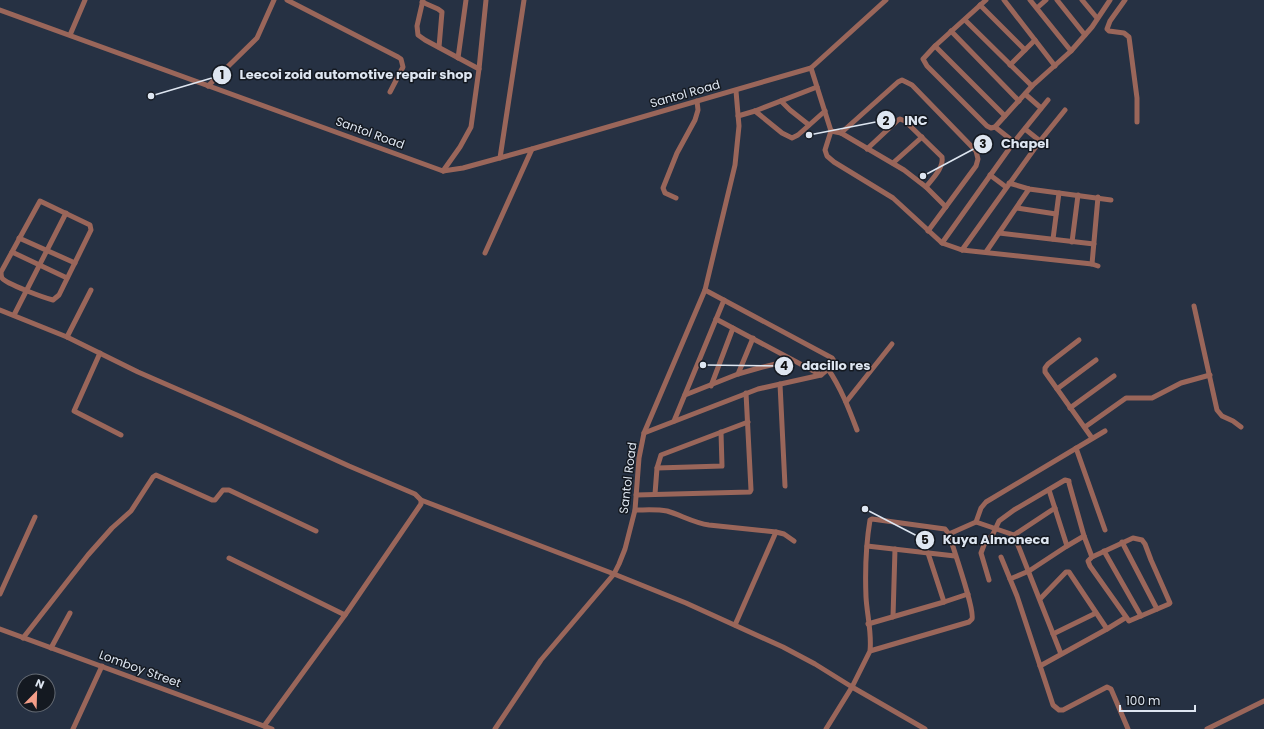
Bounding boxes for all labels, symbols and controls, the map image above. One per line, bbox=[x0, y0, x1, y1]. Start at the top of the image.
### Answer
callout: Leecoi zoid automotive repair shop bbox=[212, 62, 481, 87]
text: Leecoi zoid automotive repair shop bbox=[240, 65, 473, 84]
text: 1 bbox=[220, 66, 224, 83]
street label: Santol Road bbox=[648, 75, 722, 112]
callout: INC bbox=[876, 108, 936, 133]
text: INC bbox=[904, 111, 928, 130]
street label: Santol Road bbox=[333, 112, 407, 153]
text: 2 bbox=[883, 112, 890, 129]
callout: Chapel bbox=[973, 131, 1057, 156]
text: Chapel bbox=[1001, 134, 1049, 153]
text: 3 bbox=[979, 135, 987, 152]
callout: dacillo res bbox=[774, 353, 878, 378]
text: dacillo res bbox=[802, 356, 870, 375]
text: 4 bbox=[780, 357, 788, 374]
street label: Santol Road bbox=[615, 441, 640, 515]
callout: Kuya Almoneca bbox=[915, 527, 1057, 552]
text: Kuya Almoneca bbox=[943, 530, 1049, 549]
text: 5 bbox=[921, 531, 929, 548]
street label: Lomboy Street bbox=[97, 646, 184, 691]
north arrow bbox=[16, 673, 56, 713]
text: N bbox=[33, 675, 47, 693]
scale bar bbox=[1120, 687, 1195, 713]
text: 100 m bbox=[1126, 692, 1160, 709]

